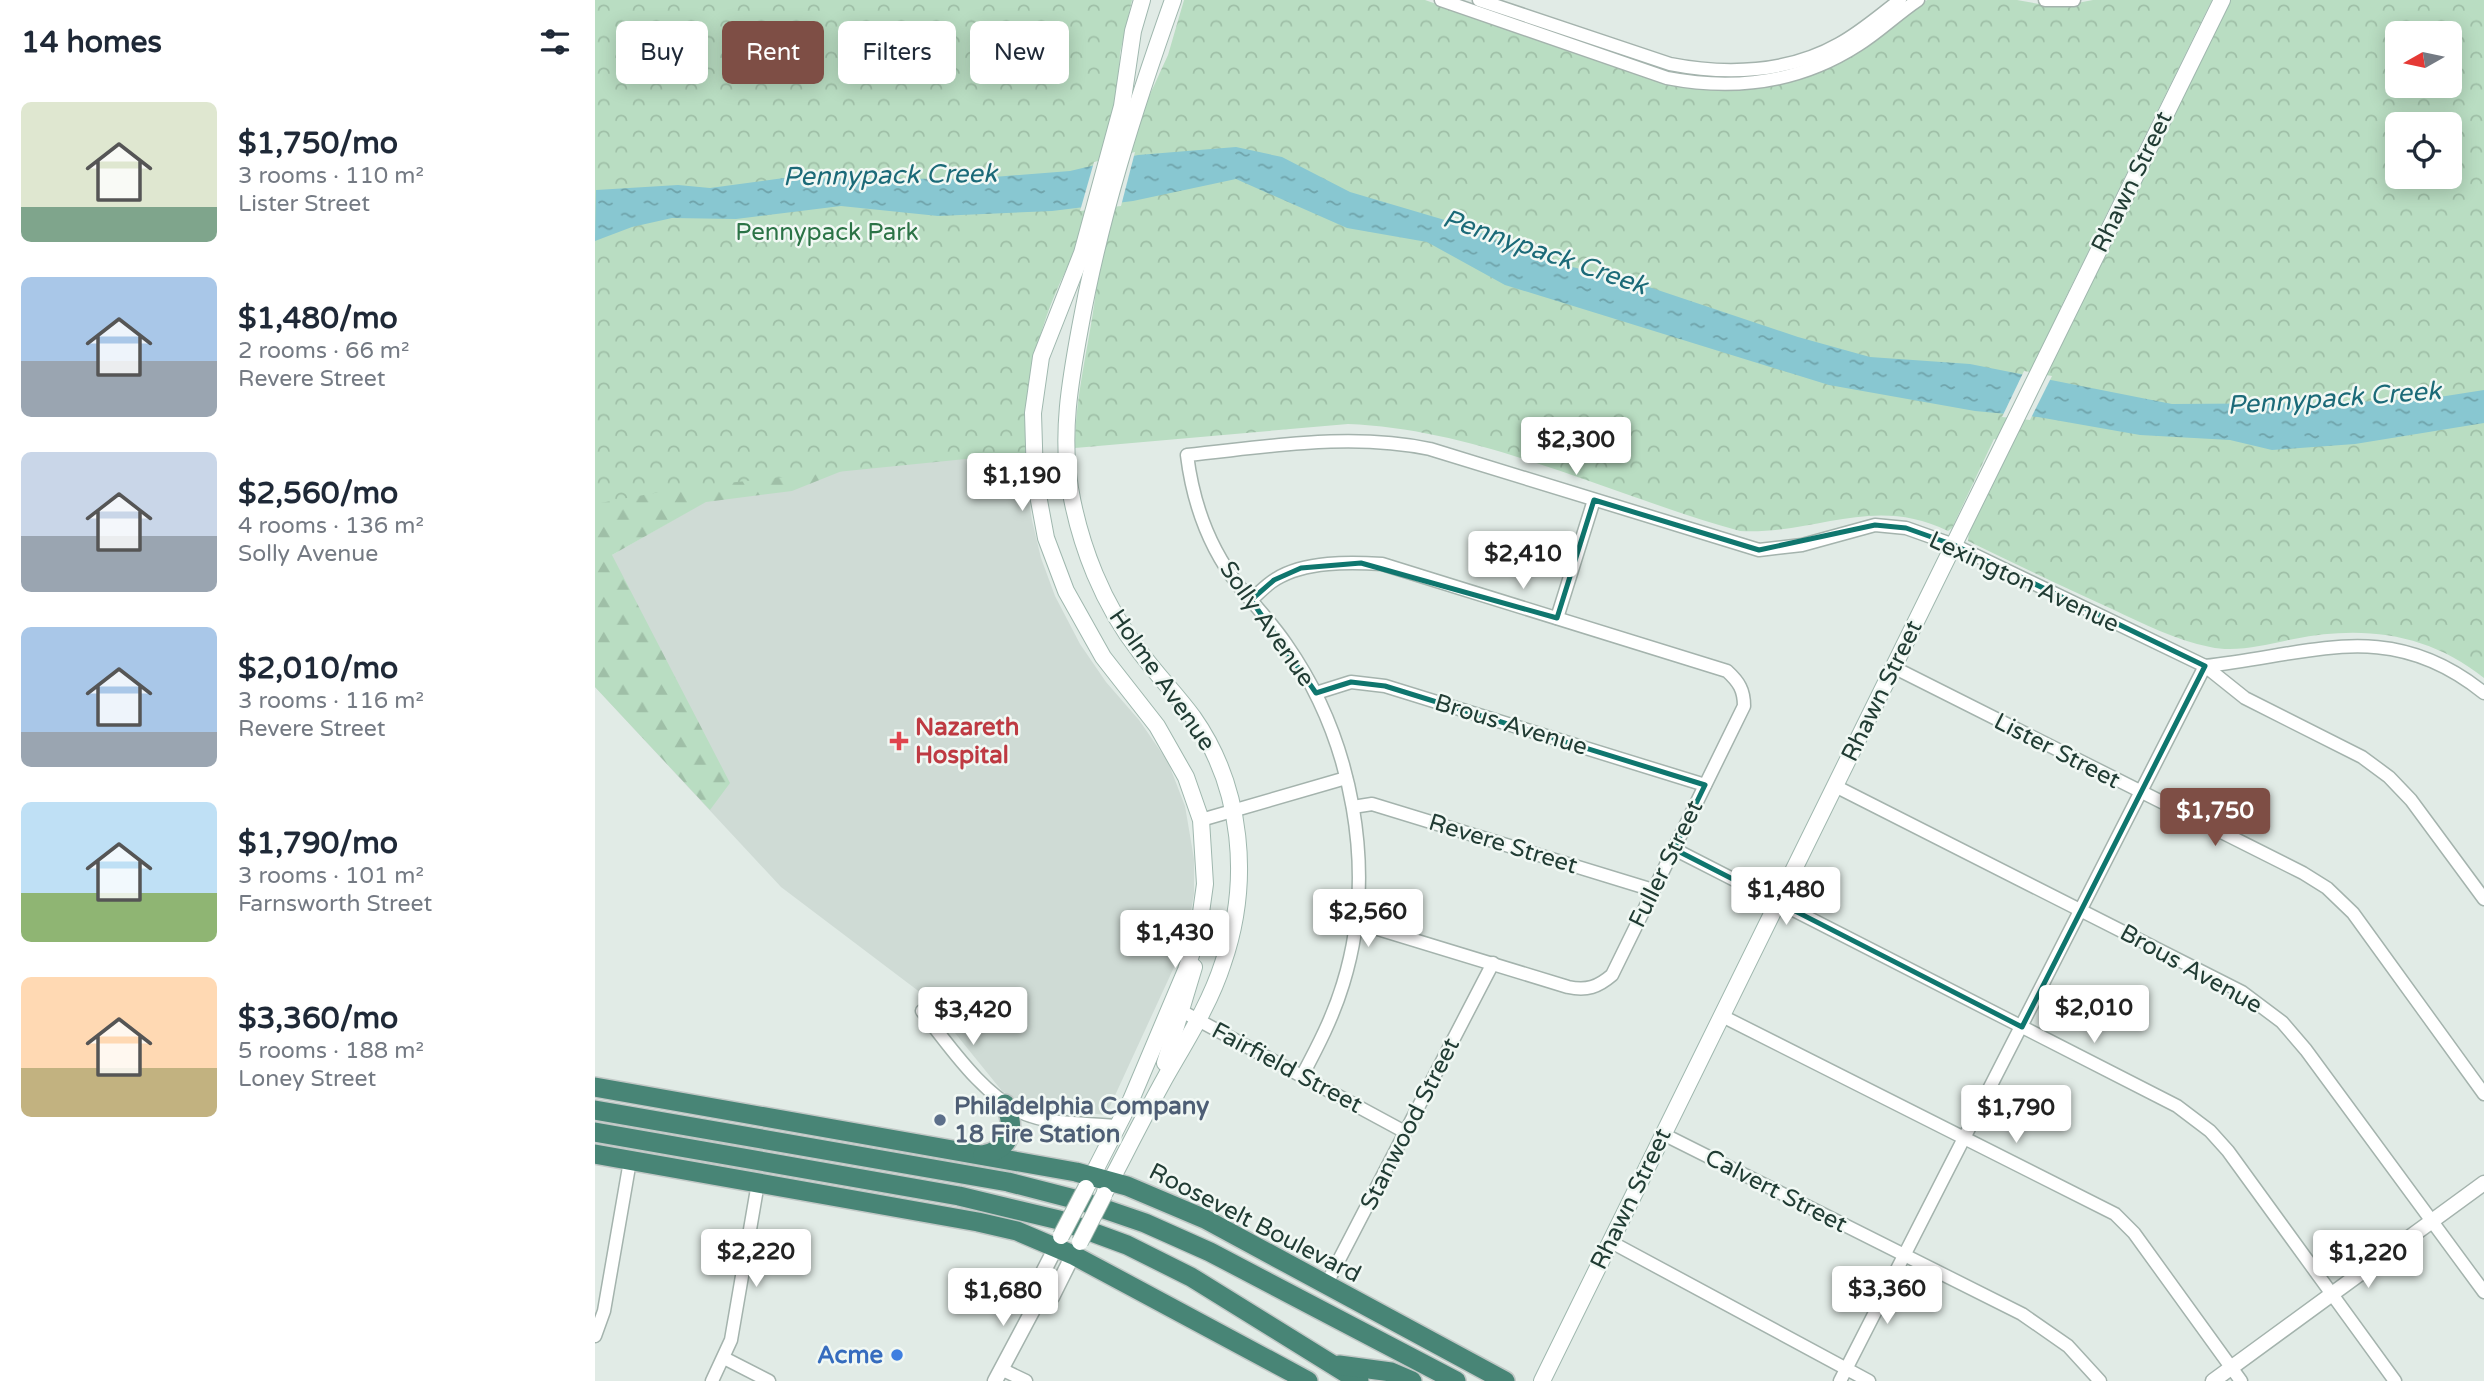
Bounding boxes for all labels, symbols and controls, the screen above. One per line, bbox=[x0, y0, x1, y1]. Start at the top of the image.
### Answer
chip: Buy bbox=[616, 21, 708, 84]
chip: Rent bbox=[722, 21, 824, 84]
chip: Filters bbox=[838, 21, 956, 84]
chip: New bbox=[970, 21, 1069, 84]
north arrow bbox=[2385, 21, 2462, 98]
map controls bbox=[2385, 21, 2462, 189]
icon: filters bbox=[536, 23, 574, 61]
text: 14 homes bbox=[21, 24, 162, 61]
street label: Rhawn Street bbox=[2085, 107, 2179, 257]
button: locate bbox=[2385, 112, 2462, 189]
text: $1,750/mo bbox=[238, 125, 398, 162]
icon: home bbox=[77, 130, 161, 214]
water label: Pennypack Creek bbox=[783, 158, 999, 192]
text: 3 rooms · 110 m² bbox=[238, 162, 424, 190]
text: Lister Street bbox=[238, 190, 370, 218]
water label: Pennypack Creek bbox=[1439, 202, 1653, 302]
park label: Pennypack Park bbox=[735, 218, 919, 247]
text: $1,480/mo bbox=[238, 300, 398, 337]
icon: home bbox=[77, 305, 161, 389]
text: 2 rooms · 66 m² bbox=[238, 337, 409, 365]
text: Revere Street bbox=[238, 365, 386, 393]
water label: Pennypack Creek bbox=[2226, 375, 2444, 421]
pin: $2,300 bbox=[1519, 418, 1633, 477]
text: $2,300 bbox=[1537, 426, 1615, 454]
pin: $1,190 bbox=[965, 454, 1079, 513]
text: $1,190 bbox=[983, 462, 1061, 490]
text: $2,560/mo bbox=[238, 475, 398, 512]
icon: home bbox=[77, 480, 161, 564]
text: 4 rooms · 136 m² bbox=[238, 512, 424, 540]
street label: Lexington Avenue bbox=[1924, 525, 2124, 639]
pin: $2,410 bbox=[1466, 532, 1580, 591]
text: Solly Avenue bbox=[238, 540, 378, 568]
text: $2,410 bbox=[1484, 540, 1562, 568]
street label: Solly Avenue bbox=[1213, 556, 1321, 692]
street label: Holme Avenue bbox=[1102, 604, 1222, 756]
street label: Rhawn Street bbox=[1835, 616, 1929, 766]
text: $2,010/mo bbox=[238, 650, 398, 687]
icon: home bbox=[77, 655, 161, 739]
text: 3 rooms · 116 m² bbox=[238, 687, 424, 715]
street label: Brous Avenue bbox=[1431, 688, 1591, 762]
street label: Lister Street bbox=[1989, 707, 2125, 795]
place label: Nazareth Hospital bbox=[915, 713, 1019, 770]
text: Revere Street bbox=[238, 715, 386, 743]
marker: Nazareth Hospital bbox=[889, 731, 909, 751]
pin: $1,750 bbox=[2158, 788, 2272, 848]
street label: Fuller Street bbox=[1623, 796, 1709, 932]
text: $1,750 bbox=[2176, 797, 2254, 825]
street label: Revere Street bbox=[1425, 808, 1581, 880]
text: $1,790/mo bbox=[238, 825, 398, 862]
icon: home bbox=[77, 830, 161, 914]
text: 3 rooms · 101 m² bbox=[238, 862, 424, 890]
pin: $1,480 bbox=[1729, 867, 1843, 927]
text: $1,480 bbox=[1747, 876, 1825, 904]
text: Farnsworth Street bbox=[238, 890, 432, 918]
pin: $2,560 bbox=[1311, 890, 1425, 949]
text: $2,560 bbox=[1329, 898, 1407, 926]
pin: $1,430 bbox=[1118, 911, 1232, 970]
street label: Brous Avenue bbox=[2115, 918, 2267, 1020]
text: $1,430 bbox=[1136, 919, 1214, 947]
pin: $2,010 bbox=[2037, 986, 2151, 1045]
pin: $3,420 bbox=[916, 988, 1030, 1047]
text: $2,010 bbox=[2055, 994, 2133, 1022]
text: $3,420 bbox=[934, 996, 1012, 1024]
text: $3,360/mo bbox=[238, 1000, 398, 1037]
icon: home bbox=[77, 1005, 161, 1089]
street label: Fairfield Street bbox=[1207, 1016, 1367, 1120]
street label: Stanwood Street bbox=[1354, 1033, 1466, 1215]
text: 5 rooms · 188 m² bbox=[238, 1037, 424, 1065]
text: Loney Street bbox=[238, 1065, 376, 1093]
pin: $1,790 bbox=[1959, 1086, 2073, 1145]
place label: Philadelphia Company 18 Fire Station bbox=[954, 1092, 1209, 1149]
text: $1,790 bbox=[1977, 1094, 2055, 1122]
marker: Philadelphia Company 18 Fire Station bbox=[932, 1112, 948, 1128]
street label: Rhawn Street bbox=[1584, 1124, 1678, 1274]
street label: Calvert Street bbox=[1700, 1143, 1852, 1239]
street label: Roosevelt Boulevard bbox=[1144, 1157, 1366, 1289]
pin: $2,220 bbox=[699, 1230, 813, 1289]
pin: $1,220 bbox=[2311, 1230, 2425, 1290]
text: $2,220 bbox=[717, 1238, 795, 1266]
text: $1,220 bbox=[2329, 1239, 2407, 1267]
pin: $3,360 bbox=[1830, 1266, 1944, 1326]
pin: $1,680 bbox=[946, 1268, 1060, 1328]
text: $3,360 bbox=[1848, 1275, 1926, 1303]
text: $1,680 bbox=[964, 1277, 1042, 1305]
place label: Acme bbox=[817, 1341, 883, 1370]
marker: Acme bbox=[889, 1347, 905, 1363]

